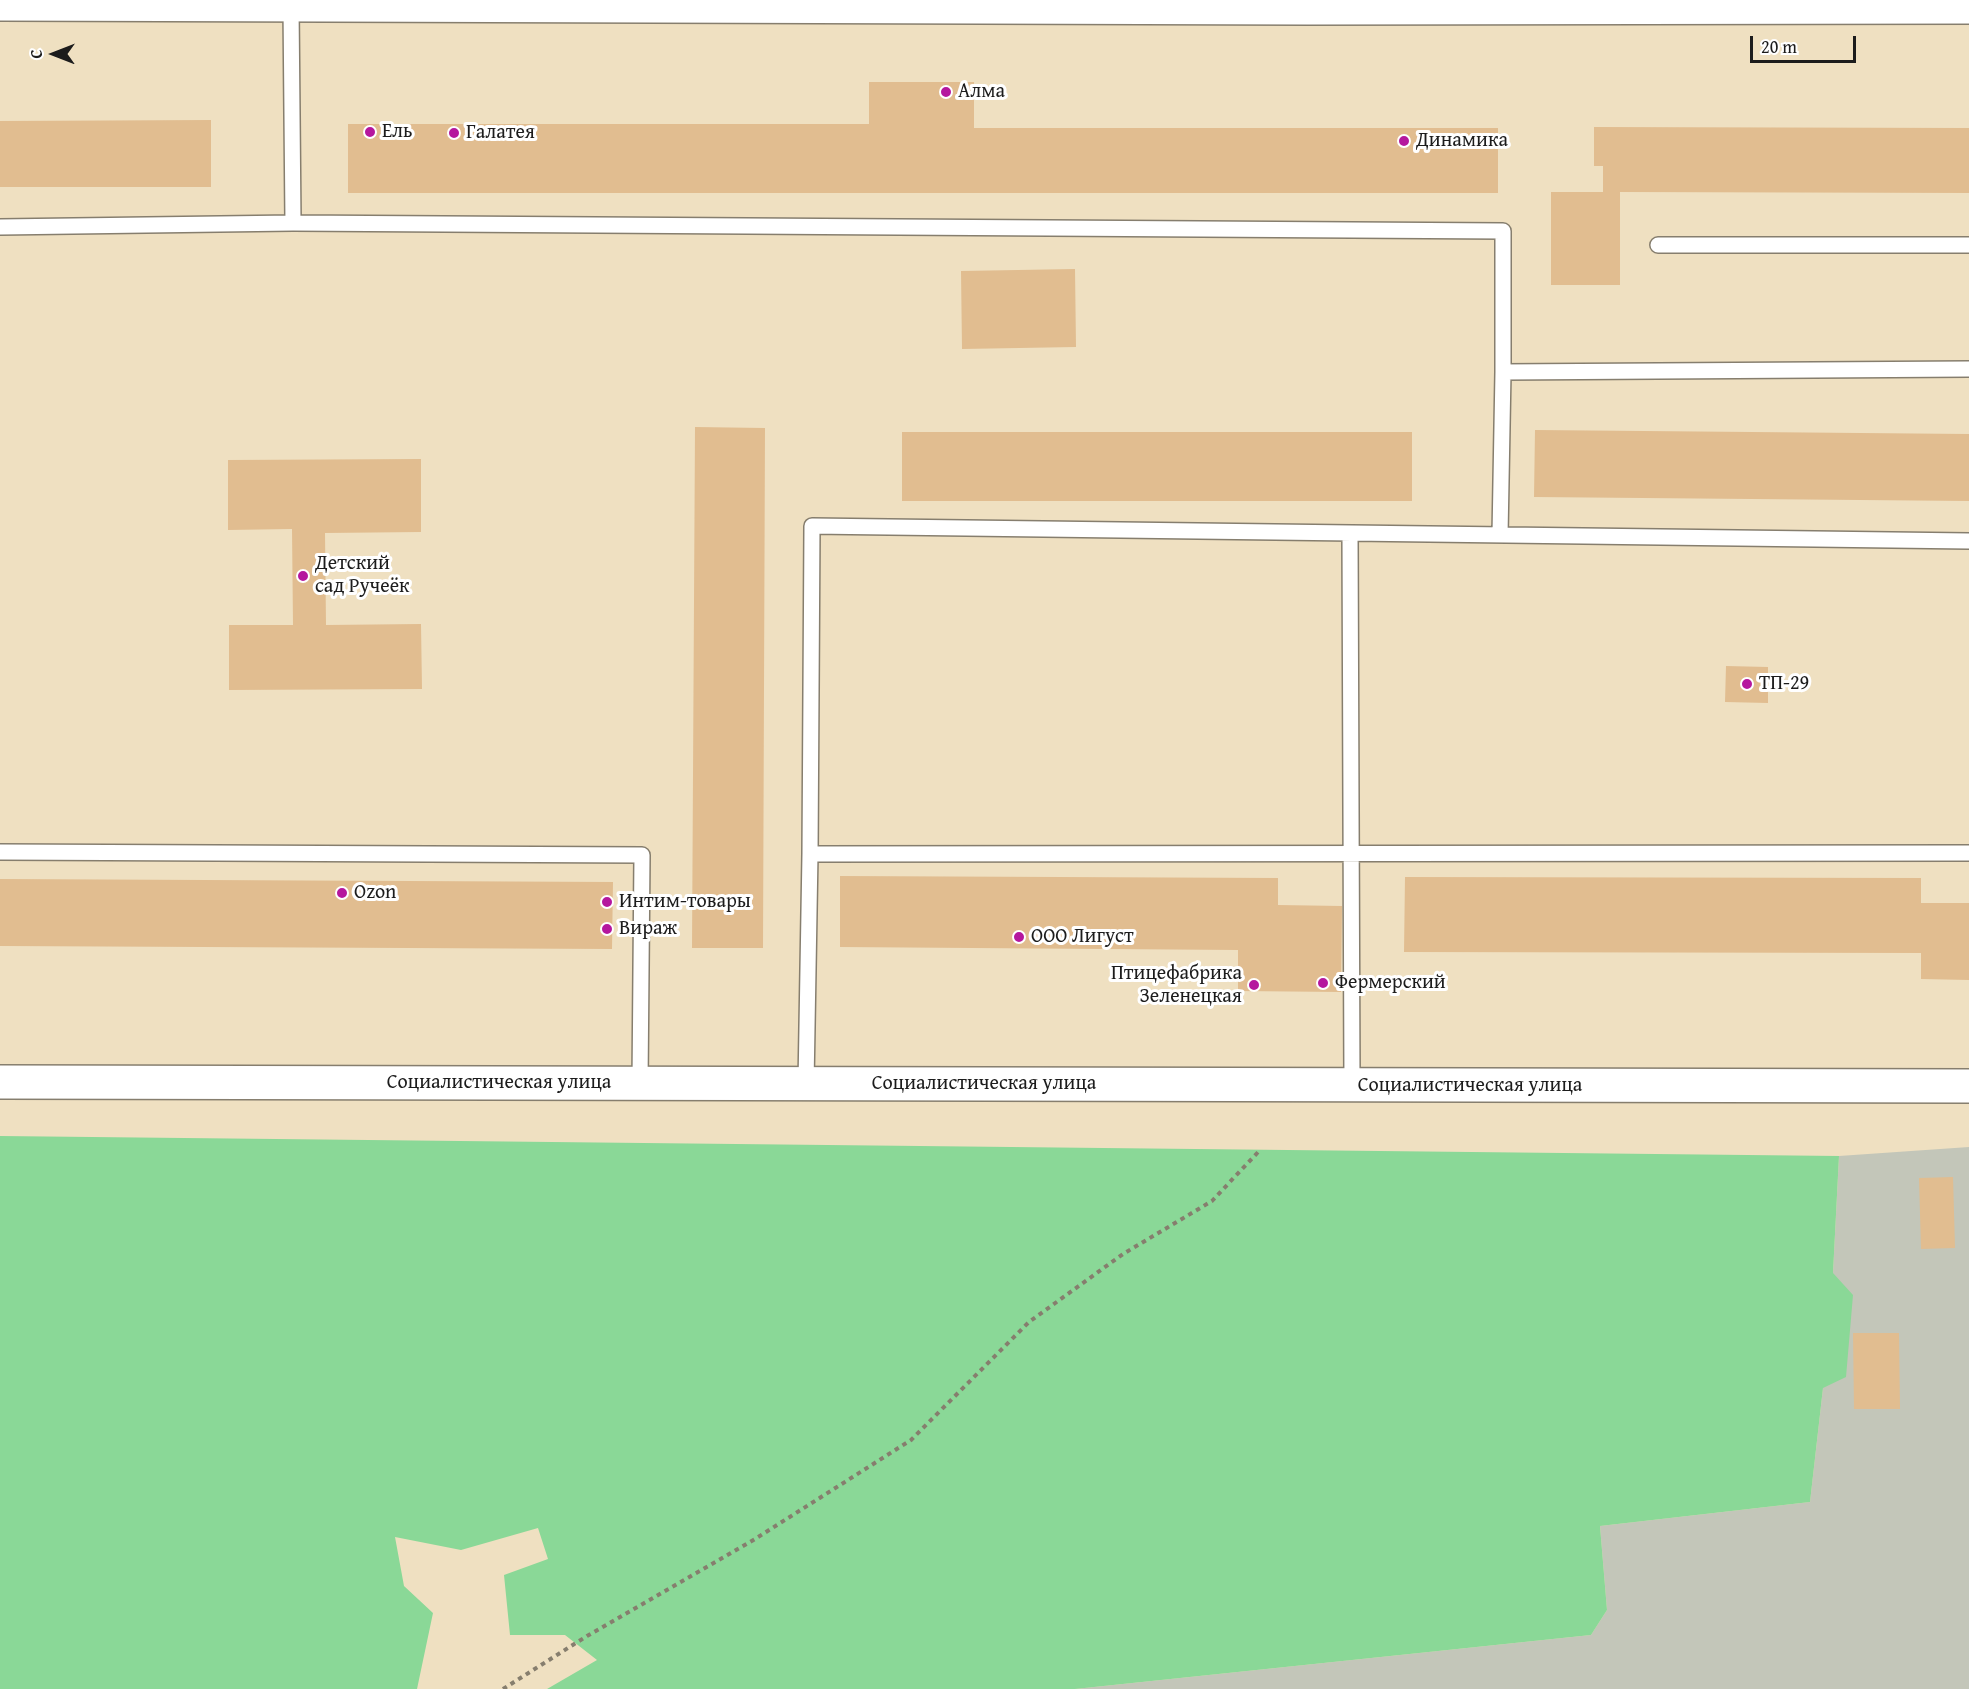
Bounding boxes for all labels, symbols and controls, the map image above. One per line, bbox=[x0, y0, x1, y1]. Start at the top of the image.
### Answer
north arrow bbox=[24, 24, 84, 84]
scale bar bbox=[1753, 24, 1860, 62]
text: 20 m bbox=[1761, 33, 1797, 60]
text: С bbox=[24, 49, 48, 59]
place label: Алма bbox=[958, 80, 1005, 104]
marker: Алма bbox=[939, 85, 953, 99]
place label: Ель bbox=[382, 120, 413, 144]
place label: Галатея bbox=[466, 121, 535, 145]
marker: Ель bbox=[363, 125, 377, 139]
marker: Галатея bbox=[447, 126, 461, 140]
place label: Динамика bbox=[1416, 129, 1508, 153]
marker: Динамика bbox=[1397, 134, 1411, 148]
place label: Детский сад Ручеёк bbox=[315, 552, 410, 599]
marker: Детский сад Ручеёк bbox=[296, 569, 310, 583]
place label: ТП-29 bbox=[1759, 672, 1809, 696]
marker: ТП-29 bbox=[1740, 677, 1754, 691]
place label: Ozon bbox=[354, 881, 396, 905]
marker: Ozon bbox=[335, 886, 349, 900]
place label: Интим-товары bbox=[619, 890, 751, 914]
marker: Интим-товары bbox=[600, 895, 614, 909]
place label: Вираж bbox=[619, 917, 677, 941]
marker: Вираж bbox=[600, 922, 614, 936]
place label: ООО Лигуст bbox=[1031, 925, 1134, 949]
marker: ООО Лигуст bbox=[1012, 930, 1026, 944]
place label: Птицефабрика Зеленецкая bbox=[1111, 962, 1242, 1009]
place label: Фермерский bbox=[1335, 971, 1446, 995]
marker: Фермерский bbox=[1316, 976, 1330, 990]
marker: Птицефабрика Зеленецкая bbox=[1247, 978, 1261, 992]
street label: Социалистическая улица bbox=[387, 1071, 611, 1095]
street label: Социалистическая улица bbox=[872, 1072, 1096, 1096]
street label: Социалистическая улица bbox=[1358, 1074, 1582, 1098]

